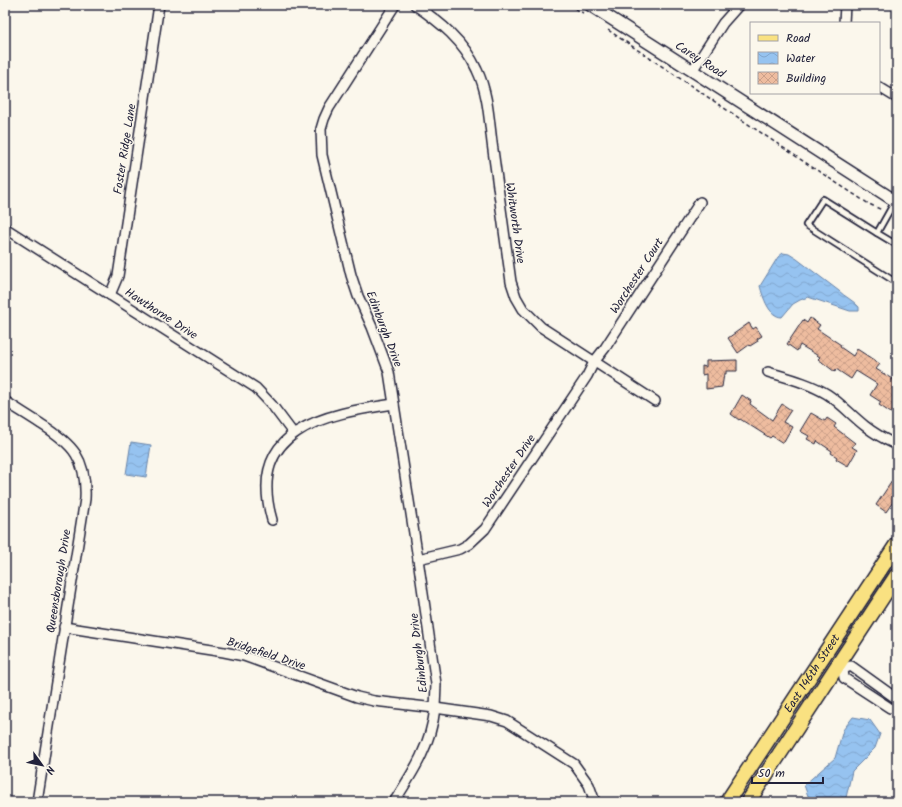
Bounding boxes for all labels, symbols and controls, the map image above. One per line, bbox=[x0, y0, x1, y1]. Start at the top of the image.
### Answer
legend bbox=[750, 22, 880, 94]
text: Road bbox=[786, 29, 811, 48]
street label: Carey Road bbox=[671, 37, 730, 84]
text: Water bbox=[786, 49, 816, 68]
text: Building bbox=[786, 69, 826, 88]
street label: Foster Ridge Lane bbox=[108, 102, 142, 196]
street label: Whitworth Drive bbox=[500, 181, 530, 265]
street label: Worchester Court bbox=[605, 234, 669, 318]
street label: Hawthorne Drive bbox=[121, 283, 202, 345]
street label: Edinburgh Drive bbox=[361, 288, 407, 370]
street label: Worchester Drive bbox=[477, 430, 541, 512]
street label: Queensborough Drive bbox=[41, 527, 77, 634]
street label: Edinburgh Drive bbox=[405, 611, 433, 694]
street label: East 146th Street bbox=[779, 630, 845, 717]
street label: Bridgefield Drive bbox=[224, 632, 309, 676]
north arrow bbox=[22, 745, 62, 785]
scale bar bbox=[752, 759, 823, 785]
text: N bbox=[40, 762, 59, 778]
text: 50 m bbox=[758, 764, 785, 783]

